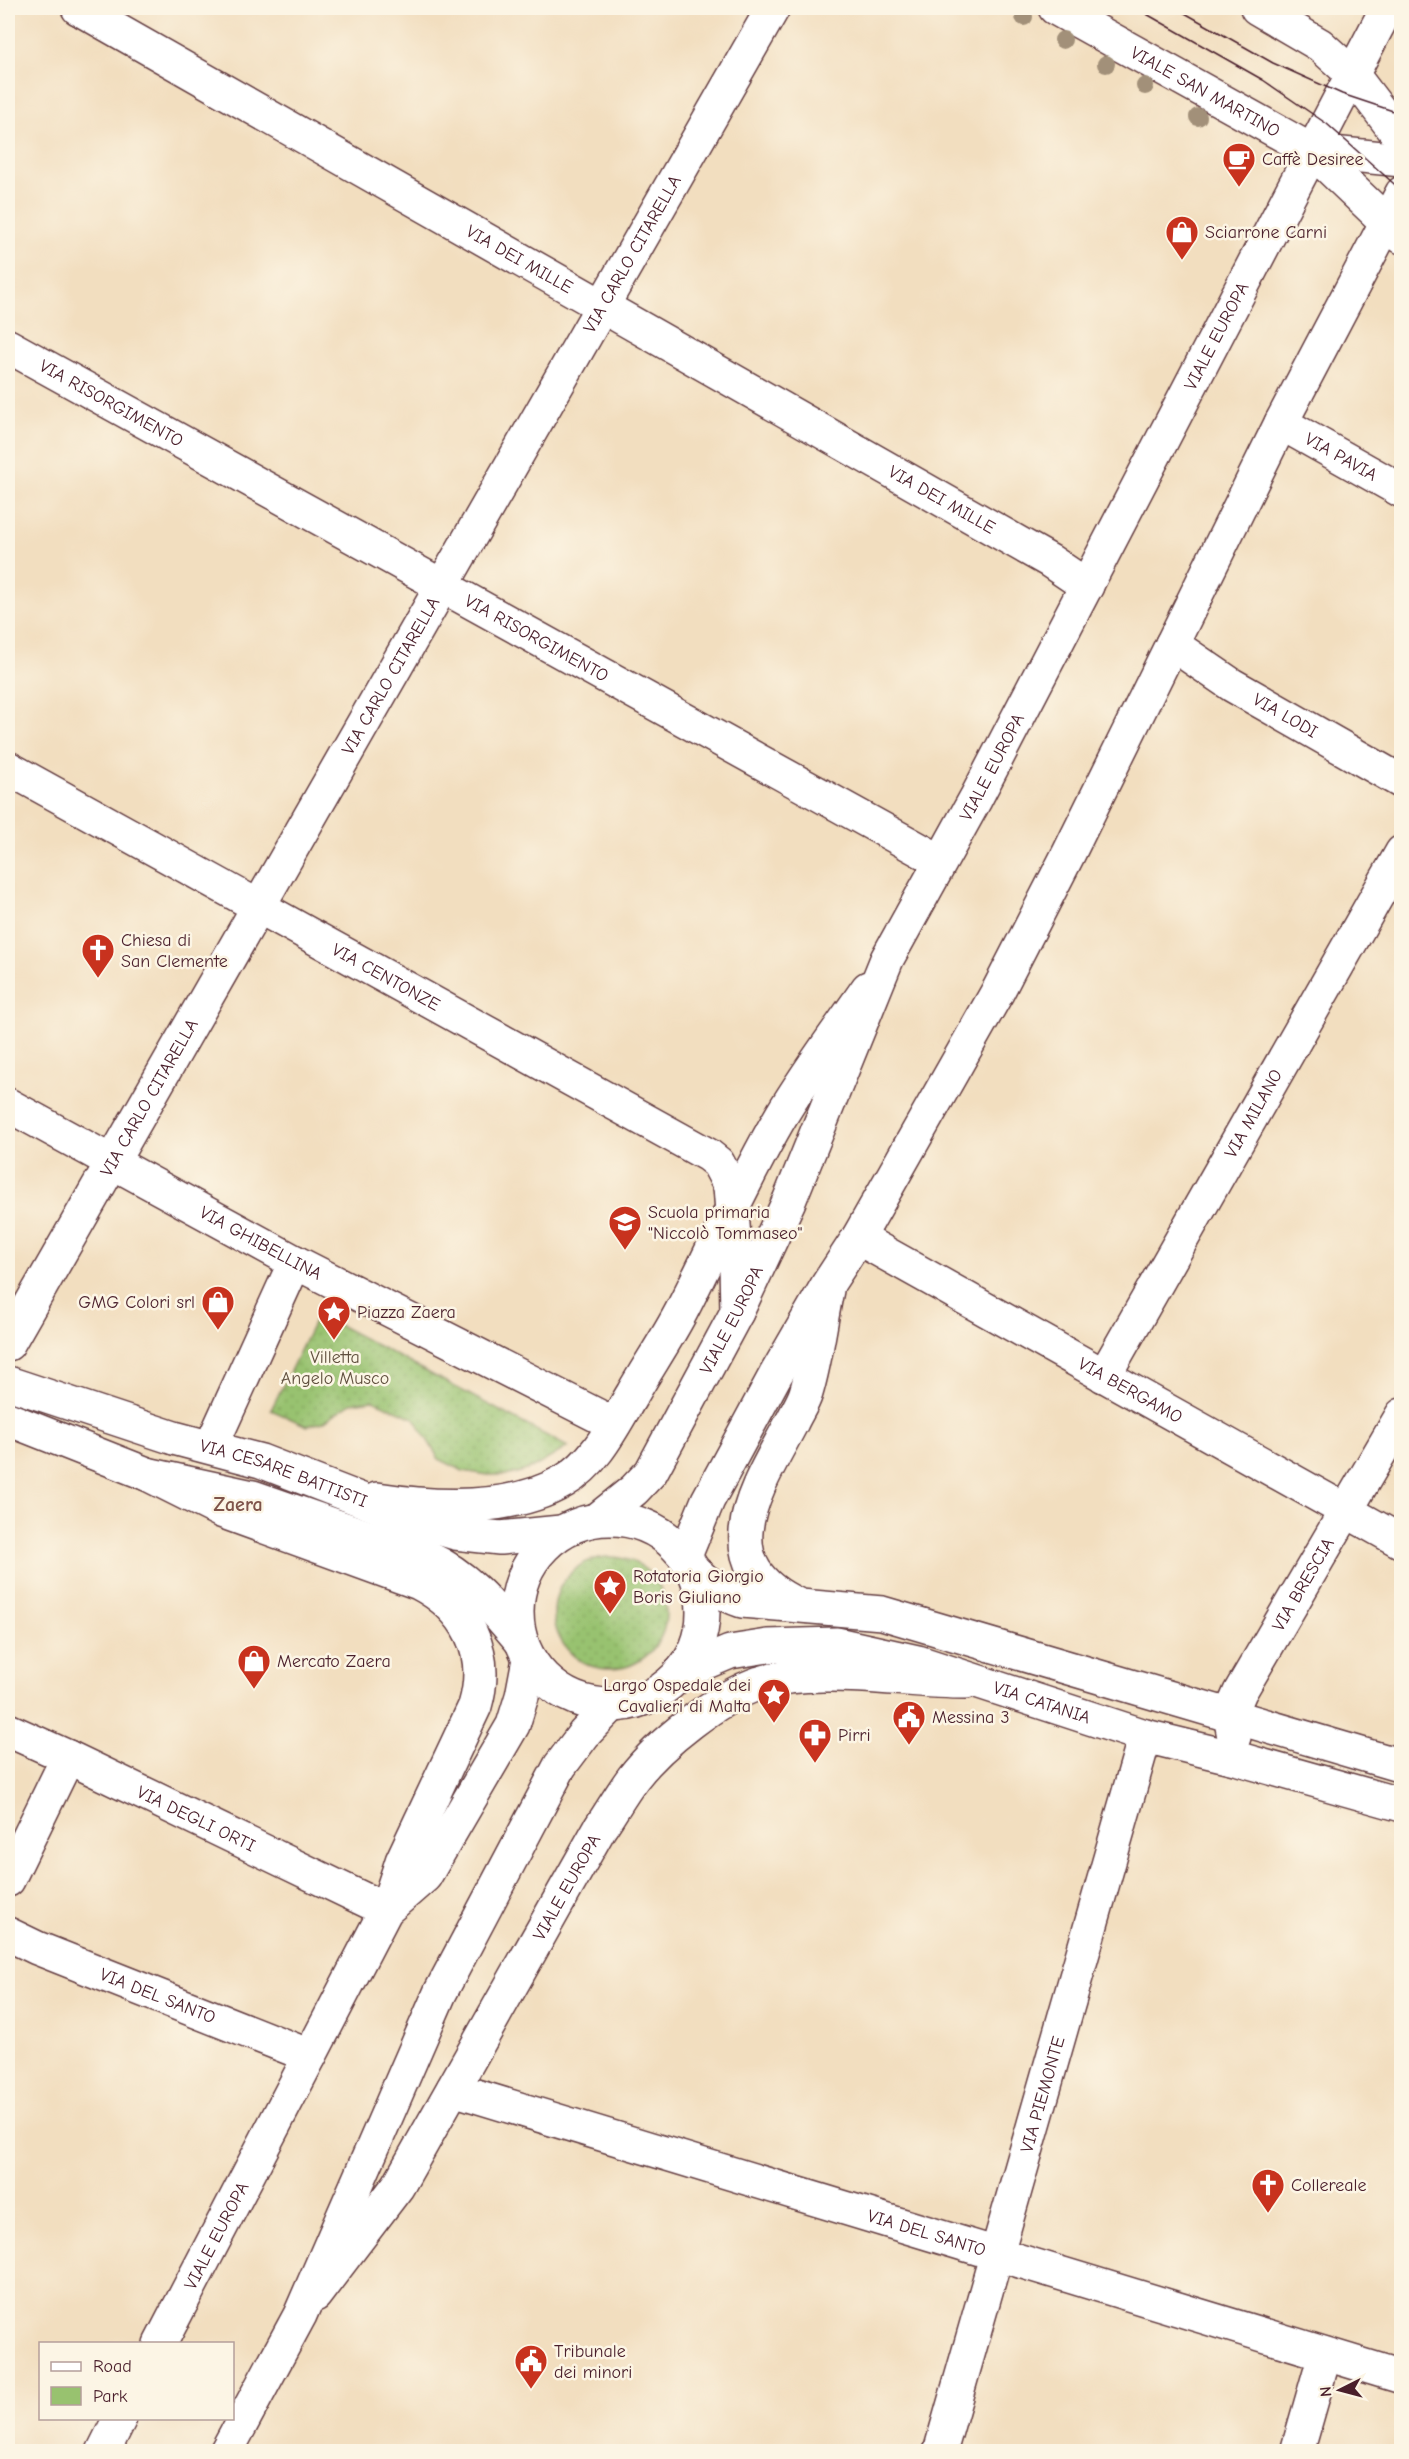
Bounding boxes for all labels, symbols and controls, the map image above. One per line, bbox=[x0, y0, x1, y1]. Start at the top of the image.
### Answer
street label: VIALE SAN MARTINO bbox=[1127, 42, 1283, 142]
cafe icon: Caffè Desiree bbox=[1221, 141, 1257, 188]
place label: Caffè Desiree bbox=[1262, 149, 1364, 170]
street label: VIA CARLO CITARELLA bbox=[579, 172, 686, 337]
shop icon: Sciarrone Carni bbox=[1164, 214, 1200, 261]
street label: VIA DEI MILLE bbox=[462, 221, 577, 298]
place label: Sciarrone Carni bbox=[1205, 222, 1327, 243]
street label: VIALE EUROPA bbox=[1180, 279, 1253, 394]
street label: VIA RISORGIMENTO bbox=[36, 355, 187, 452]
street label: VIA PAVIA bbox=[1301, 429, 1381, 486]
street label: VIA DEI MILLE bbox=[885, 461, 999, 539]
street label: VIA RISORGIMENTO bbox=[461, 590, 612, 687]
street label: VIA CARLO CITARELLA bbox=[338, 594, 444, 758]
street label: VIA LODI bbox=[1249, 689, 1321, 743]
street label: VIALE EUROPA bbox=[955, 710, 1029, 825]
place label: Chiesa di San Clemente bbox=[121, 930, 228, 972]
church icon: Chiesa di San Clemente bbox=[80, 932, 116, 979]
street label: VIA CENTONZE bbox=[328, 939, 444, 1016]
street label: VIA CARLO CITARELLA bbox=[96, 1015, 203, 1180]
street label: VIA MILANO bbox=[1220, 1066, 1287, 1162]
street label: VIA GHIBELLINA bbox=[196, 1202, 325, 1285]
place label: Scuola primaria "Niccolò Tommaseo" bbox=[648, 1202, 803, 1244]
school or university icon: Scuola primaria "Niccolò Tommaseo" bbox=[607, 1204, 643, 1251]
street label: VIALE EUROPA bbox=[696, 1263, 768, 1378]
shop icon: GMG Colori srl bbox=[200, 1284, 236, 1331]
place label: GMG Colori srl bbox=[78, 1292, 195, 1313]
place icon: Piazza Zaera bbox=[316, 1294, 352, 1341]
place label: Piazza Zaera bbox=[357, 1302, 456, 1323]
park label: Villetta Angelo Musco bbox=[281, 1347, 389, 1389]
street label: VIA BERGAMO bbox=[1074, 1353, 1186, 1428]
street label: VIA CESARE BATTISTI bbox=[197, 1435, 370, 1512]
district label: Zaera bbox=[213, 1493, 263, 1516]
street label: VIA BRESCIA bbox=[1268, 1534, 1339, 1635]
place label: Rotatoria Giorgio Boris Giuliano bbox=[633, 1566, 764, 1608]
place icon: Rotatoria Giorgio Boris Giuliano bbox=[592, 1568, 628, 1615]
shop icon: Mercato Zaera bbox=[236, 1643, 272, 1690]
place label: Mercato Zaera bbox=[277, 1651, 391, 1672]
place label: Largo Ospedale dei Cavalieri di Malta bbox=[603, 1675, 751, 1717]
place icon: Largo Ospedale dei Cavalieri di Malta bbox=[756, 1677, 792, 1724]
street label: VIA CATANIA bbox=[990, 1677, 1093, 1729]
public building icon: Messina 3 bbox=[891, 1699, 927, 1746]
place label: Messina 3 bbox=[932, 1707, 1010, 1728]
pharmacy icon: Pirri bbox=[797, 1717, 833, 1764]
place label: Pirri bbox=[838, 1725, 871, 1746]
street label: VIA DEGLI ORTI bbox=[133, 1782, 259, 1857]
street label: VIALE EUROPA bbox=[529, 1831, 605, 1944]
street label: VIA DEL SANTO bbox=[97, 1964, 218, 2029]
street label: VIA PIEMONTE bbox=[1016, 2034, 1070, 2155]
church icon: Collereale bbox=[1250, 2167, 1286, 2214]
place label: Collereale bbox=[1291, 2175, 1367, 2196]
street label: VIALE EUROPA bbox=[180, 2179, 253, 2293]
street label: VIA DEL SANTO bbox=[865, 2205, 988, 2261]
place label: Tribunale dei minori bbox=[554, 2341, 632, 2383]
legend bbox=[39, 2342, 234, 2420]
public building icon: Tribunale dei minori bbox=[513, 2343, 549, 2390]
text: Road bbox=[93, 2356, 132, 2377]
north arrow bbox=[1310, 2360, 1370, 2420]
text: N bbox=[1317, 2385, 1336, 2398]
text: Park bbox=[93, 2386, 128, 2407]

